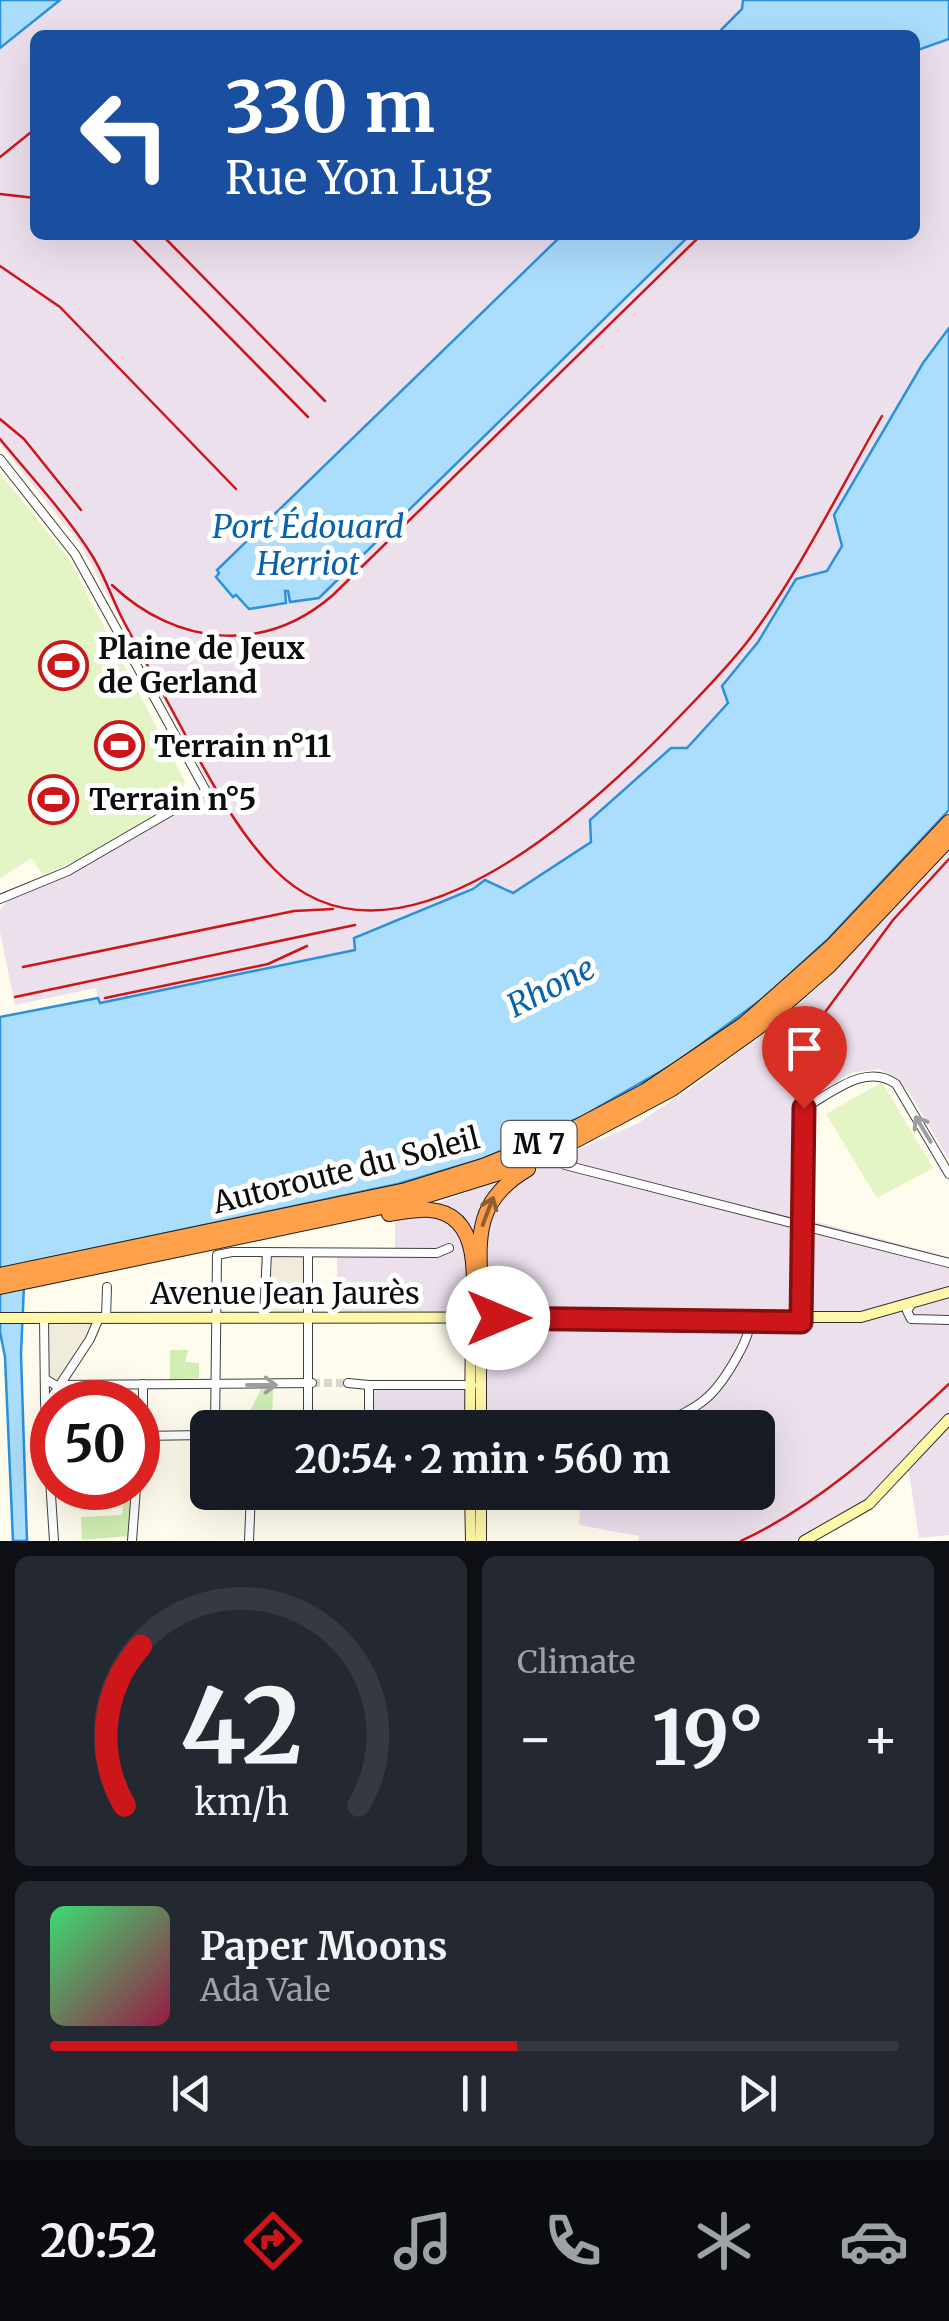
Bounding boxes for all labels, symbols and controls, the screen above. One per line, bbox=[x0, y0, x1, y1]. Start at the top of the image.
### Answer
text: 330 m bbox=[225, 63, 435, 151]
icon: left bbox=[60, 70, 190, 200]
text: Rue Yon Lug bbox=[225, 150, 492, 206]
water label: Port Édouard Herriot bbox=[212, 506, 404, 584]
place label: Plaine de Jeux de Gerland bbox=[98, 629, 305, 701]
sports icon: Plaine de Jeux de Gerland bbox=[37, 639, 89, 691]
sports icon: Terrain n°11 bbox=[93, 720, 145, 772]
place label: Terrain n°11 bbox=[154, 727, 331, 765]
sports icon: Terrain n°5 bbox=[28, 773, 80, 825]
place label: Terrain n°5 bbox=[89, 780, 256, 818]
water label: Rhone bbox=[500, 948, 602, 1026]
pin bbox=[762, 1006, 847, 1109]
icon: arrive bbox=[777, 1021, 832, 1076]
one-way arrow bbox=[913, 1115, 933, 1144]
street label: Autoroute du Soleil bbox=[208, 1118, 483, 1222]
road number: M 7 bbox=[502, 1121, 576, 1167]
one-way arrow bbox=[480, 1196, 498, 1227]
position arrow bbox=[446, 1266, 550, 1370]
street label: Avenue Jean Jaurès bbox=[149, 1274, 420, 1312]
one-way arrow bbox=[244, 1376, 277, 1394]
speed limit sign: 50 bbox=[30, 1380, 160, 1510]
text: 20:54 · 2 min · 560 m bbox=[295, 1436, 670, 1483]
text: Climate bbox=[517, 1642, 635, 1682]
text: 42 bbox=[180, 1661, 302, 1791]
text: 19° bbox=[652, 1691, 764, 1785]
text: − bbox=[517, 1704, 554, 1773]
text: + bbox=[862, 1704, 899, 1773]
text: km/h bbox=[194, 1780, 288, 1825]
text: Paper Moons bbox=[200, 1923, 447, 1970]
text: Ada Vale bbox=[200, 1970, 330, 2010]
icon: previous bbox=[164, 2066, 219, 2121]
icon: pause bbox=[447, 2066, 502, 2121]
icon: next bbox=[730, 2066, 785, 2121]
icon: directions bbox=[238, 2206, 308, 2276]
icon: music bbox=[388, 2206, 458, 2276]
icon: phone bbox=[538, 2206, 608, 2276]
icon: climate bbox=[689, 2206, 759, 2276]
icon: car bbox=[839, 2206, 909, 2276]
text: 20:52 bbox=[40, 2213, 157, 2269]

